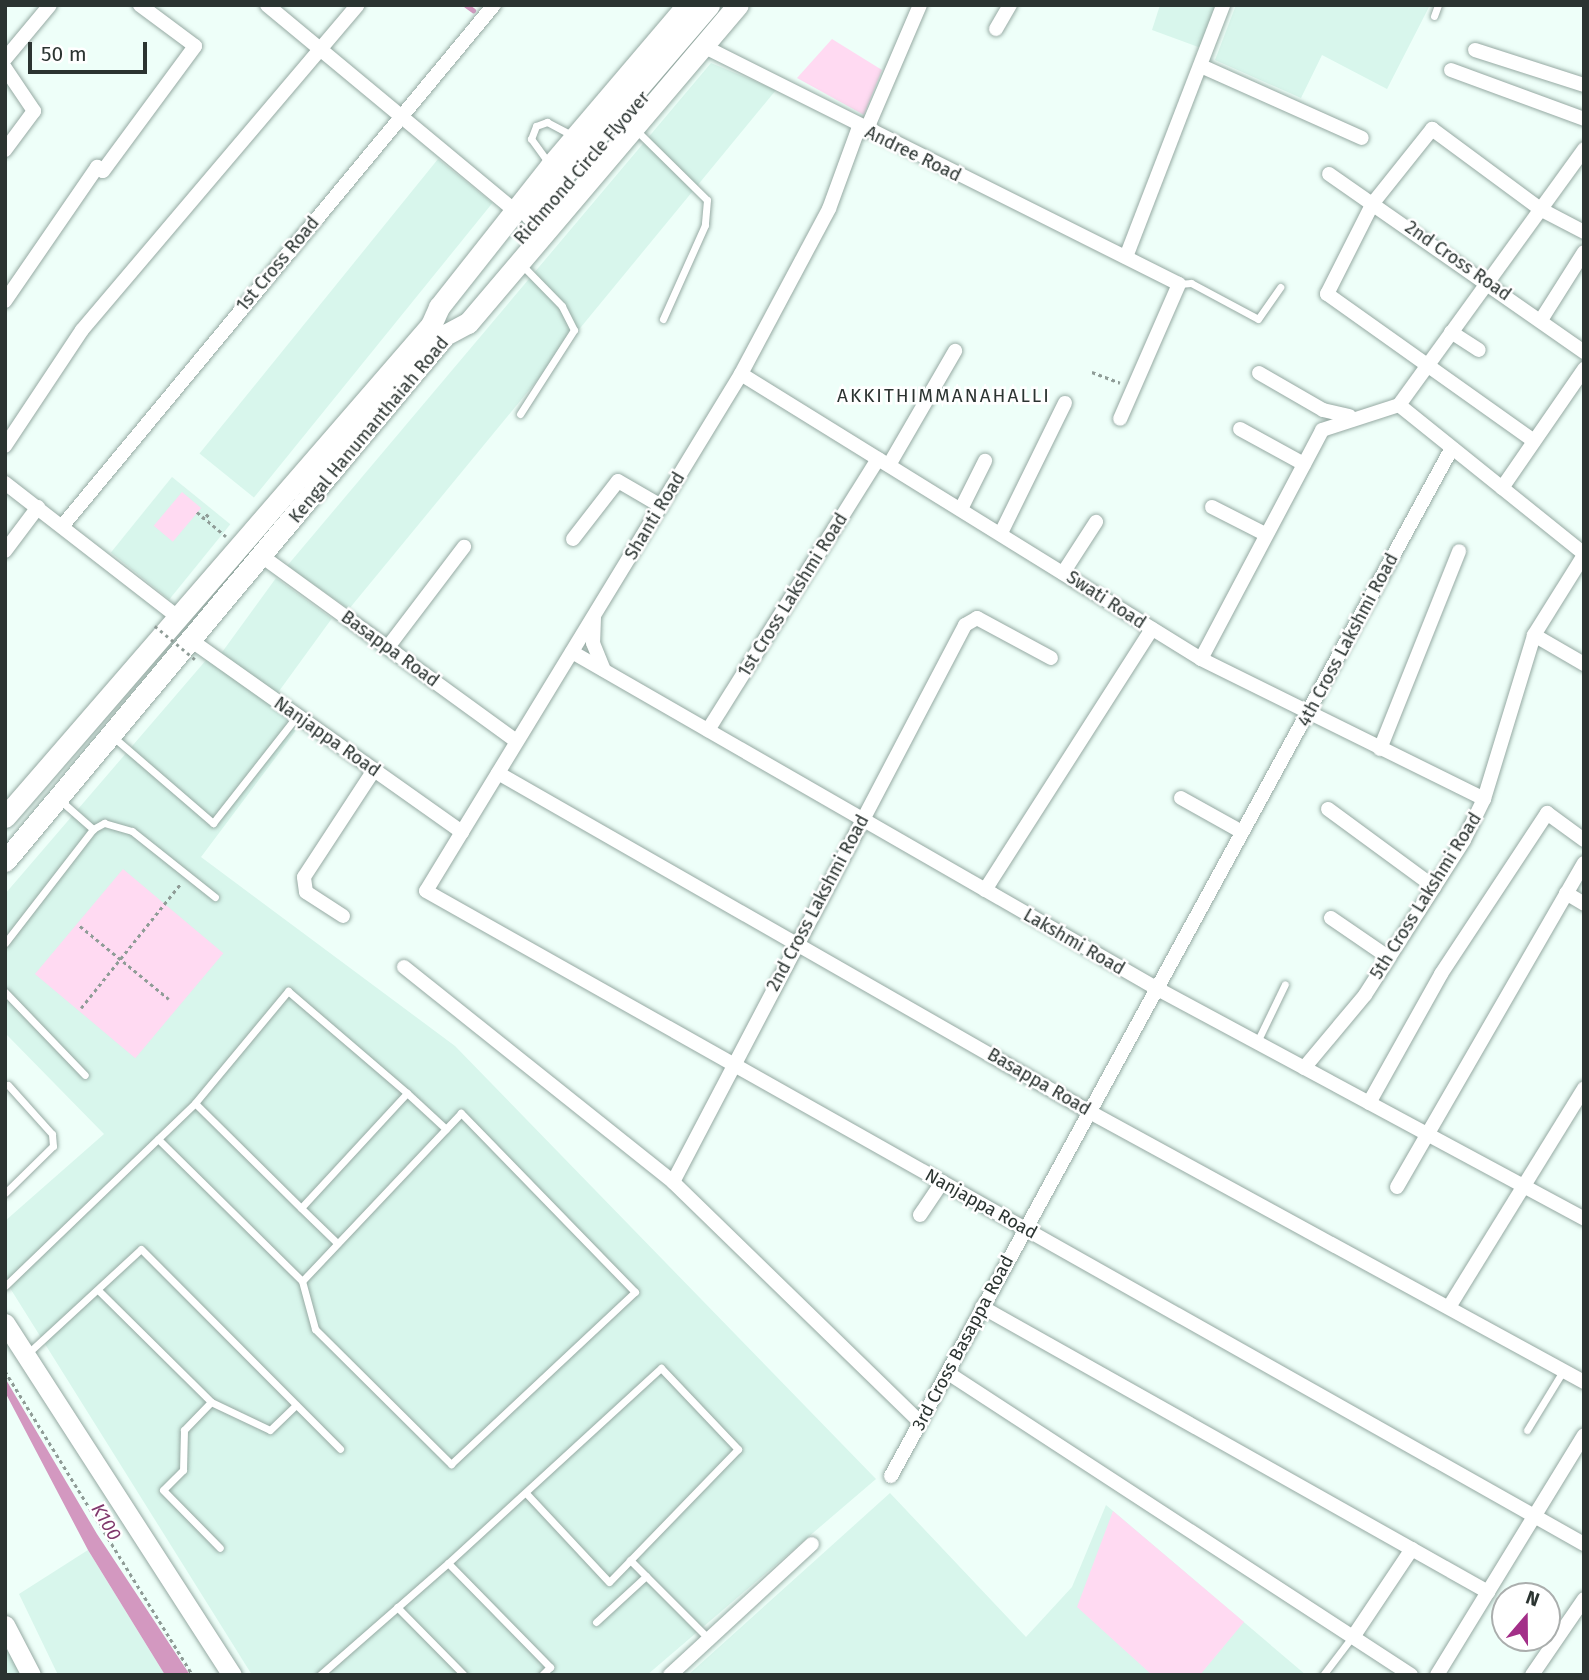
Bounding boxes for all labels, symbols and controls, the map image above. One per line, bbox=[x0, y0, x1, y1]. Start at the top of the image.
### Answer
scale bar bbox=[32, 28, 150, 72]
text: 50 m bbox=[41, 41, 87, 67]
street label: Richmond Circle Flyover bbox=[510, 87, 654, 249]
street label: Andree Road bbox=[862, 122, 964, 186]
street label: 1st Cross Road bbox=[232, 212, 324, 316]
street label: 2nd Cross Road bbox=[1401, 216, 1515, 306]
street label: Kengal Hanumanthaiah Road bbox=[285, 332, 453, 528]
district label: AKKITHIMMANAHALLI bbox=[839, 385, 1049, 407]
street label: Shanti Road bbox=[620, 468, 690, 564]
street label: 1st Cross Lakshmi Road bbox=[734, 509, 852, 681]
street label: 4th Cross Lakshmi Road bbox=[1293, 550, 1403, 730]
street label: Swati Road bbox=[1062, 566, 1150, 634]
street label: Basappa Road bbox=[337, 606, 443, 692]
street label: Nanjappa Road bbox=[270, 692, 384, 782]
street label: 5th Cross Lakshmi Road bbox=[1366, 809, 1486, 983]
street label: 2nd Cross Lakshmi Road bbox=[762, 811, 874, 995]
street label: Lakshmi Road bbox=[1019, 904, 1129, 980]
street label: Basappa Road bbox=[983, 1044, 1095, 1120]
street label: Nanjappa Road bbox=[921, 1164, 1041, 1244]
street label: 3rd Cross Basappa Road bbox=[908, 1252, 1018, 1434]
water label: K100 bbox=[86, 1499, 126, 1545]
north arrow bbox=[1491, 1582, 1561, 1652]
text: N bbox=[1523, 1586, 1543, 1612]

